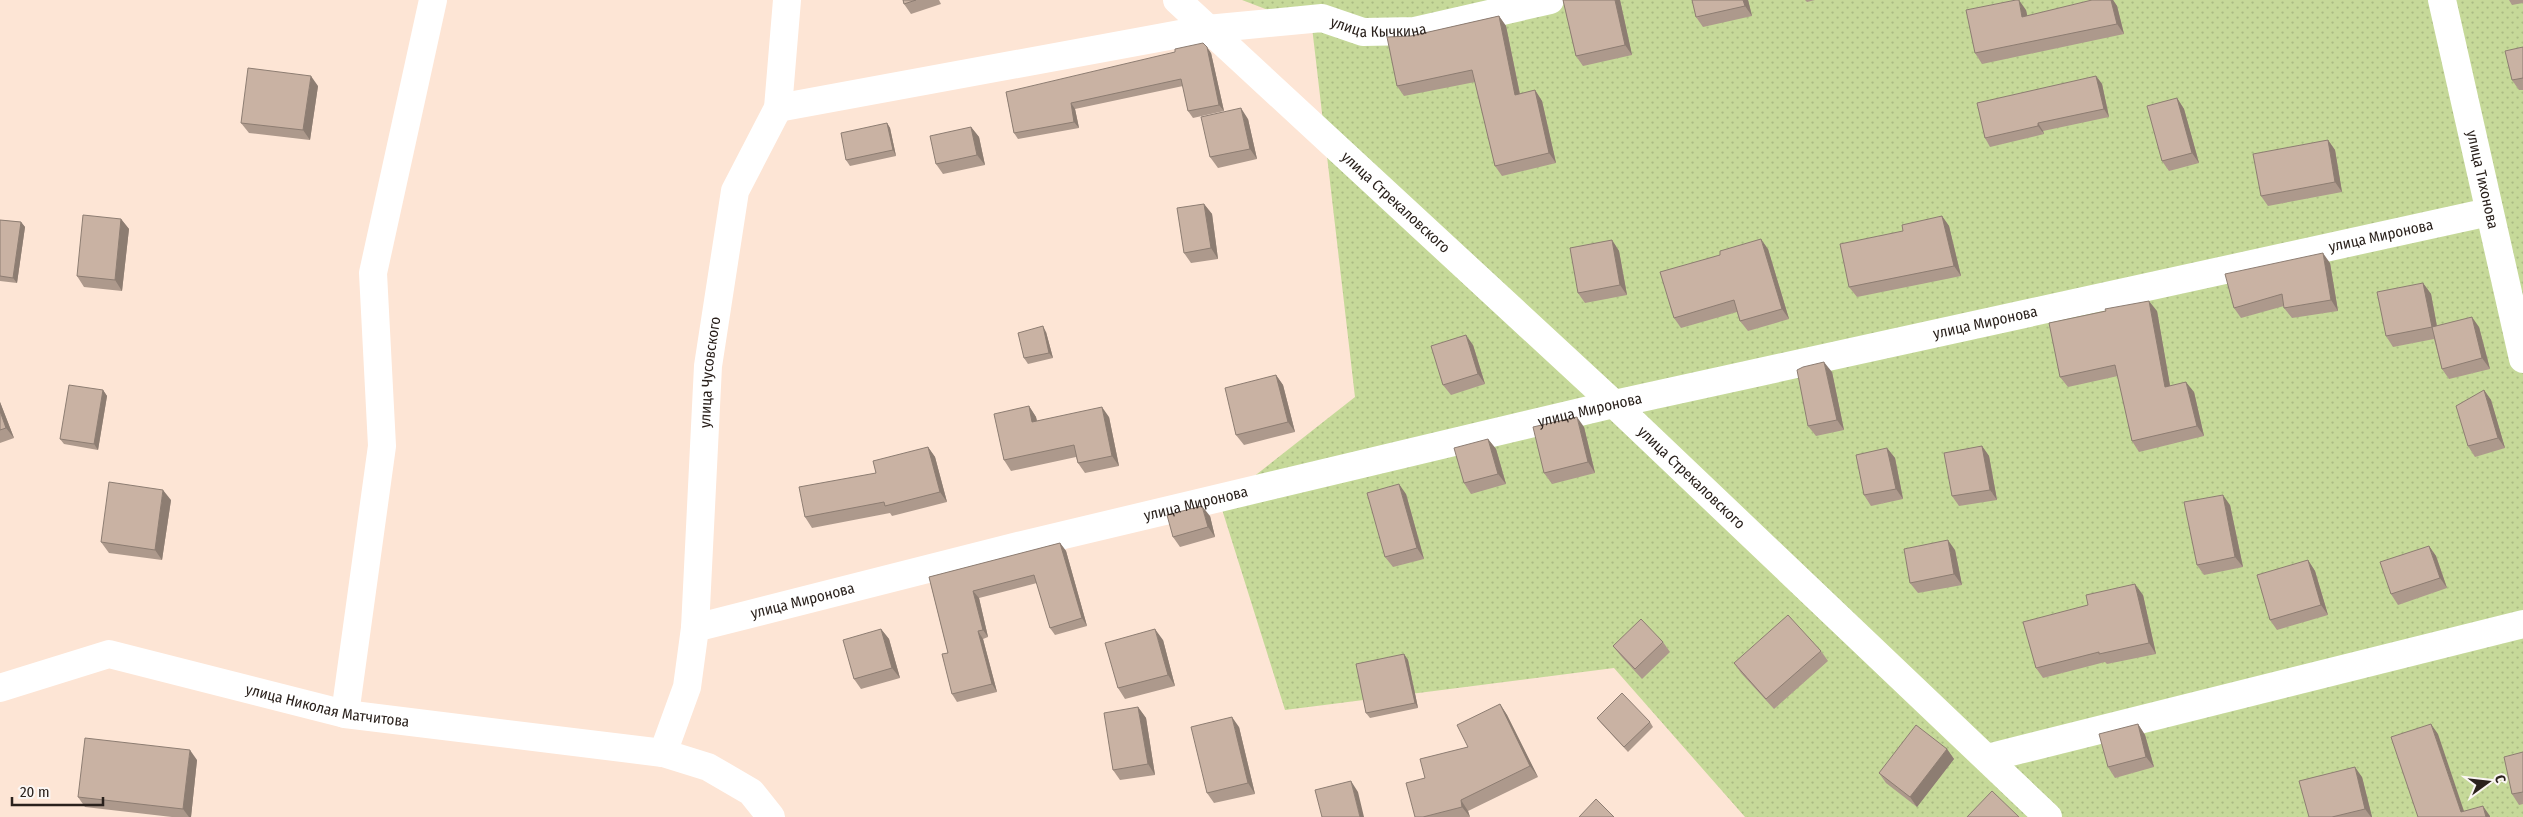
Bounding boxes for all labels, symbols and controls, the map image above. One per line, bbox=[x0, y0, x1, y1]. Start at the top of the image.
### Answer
street label: улица Кычкина bbox=[1328, 13, 1428, 41]
street label: улица Тихонова bbox=[2463, 128, 2502, 231]
street label: улица Стрекаловского bbox=[1338, 148, 1454, 257]
street label: улица Миронова bbox=[2327, 216, 2435, 256]
street label: улица Миронова bbox=[1931, 302, 2039, 343]
street label: улица Чусовского bbox=[696, 315, 725, 429]
street label: улица Миронова bbox=[1536, 389, 1644, 431]
street label: улица Стрекаловского bbox=[1634, 422, 1749, 533]
street label: улица Миронова bbox=[1142, 483, 1250, 525]
street label: улица Миронова bbox=[749, 579, 856, 623]
street label: улица Николая Матчитова bbox=[244, 680, 410, 731]
north arrow bbox=[2463, 757, 2513, 807]
text: С bbox=[2491, 773, 2509, 785]
scale bar bbox=[12, 774, 104, 806]
text: 20 m bbox=[20, 783, 50, 801]

